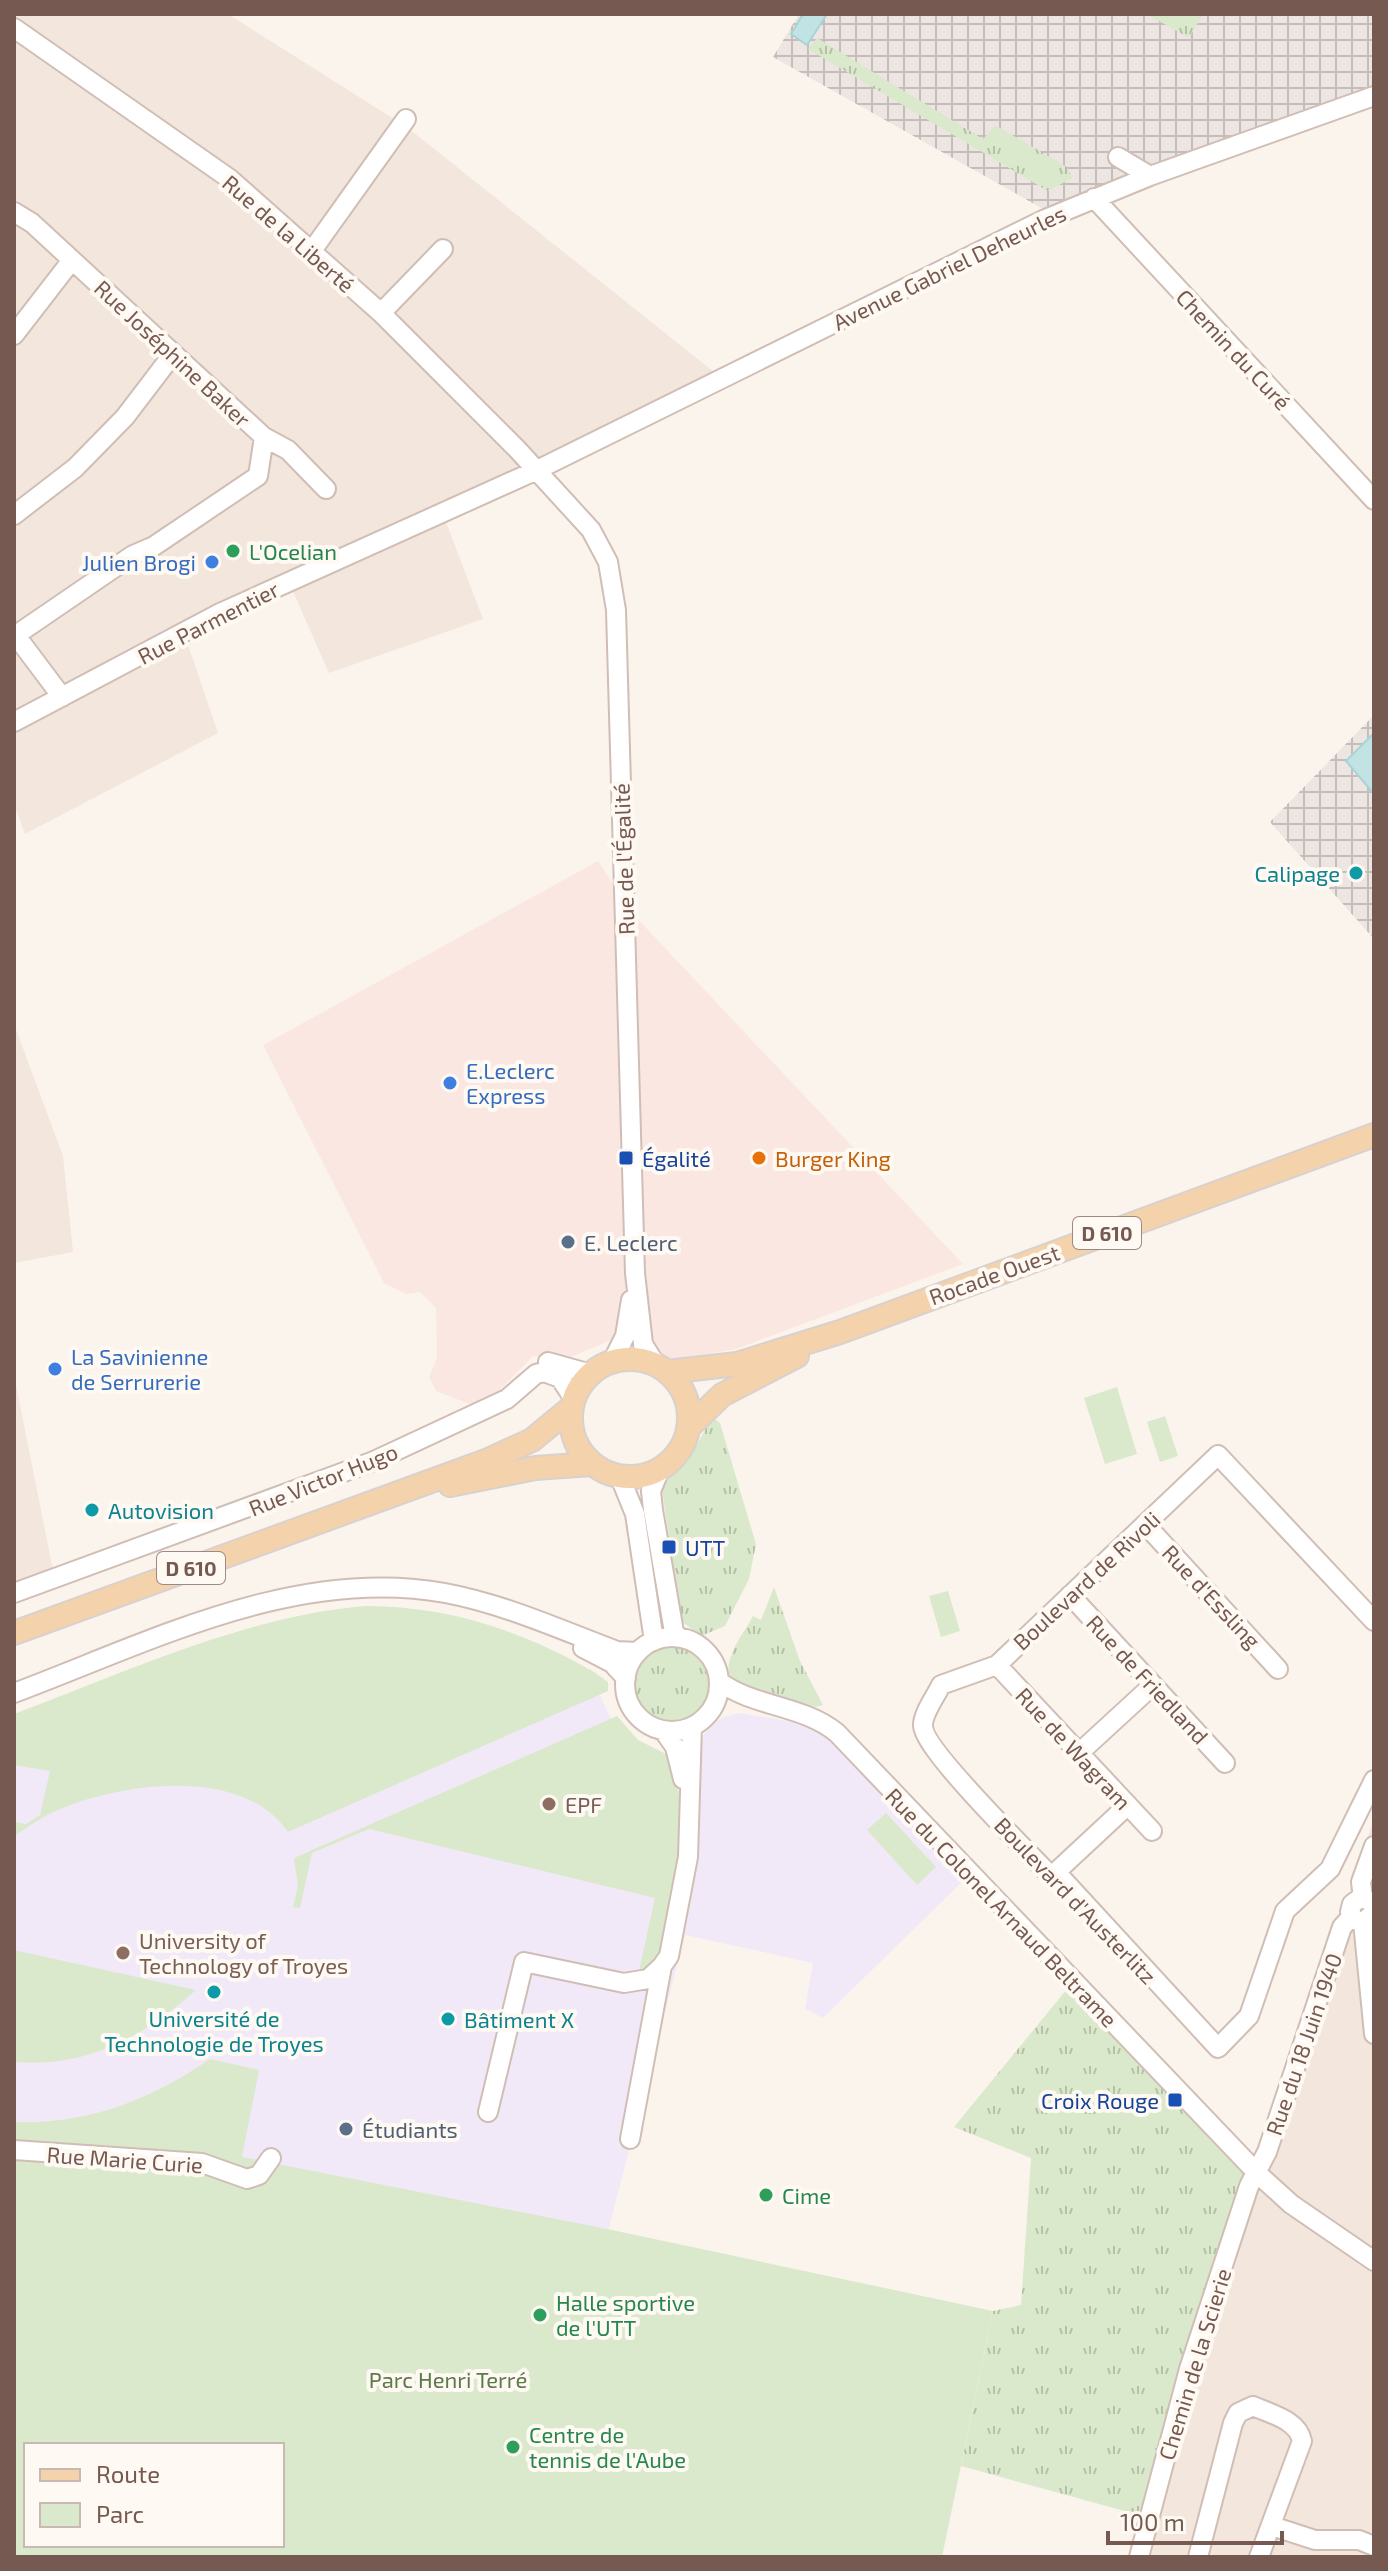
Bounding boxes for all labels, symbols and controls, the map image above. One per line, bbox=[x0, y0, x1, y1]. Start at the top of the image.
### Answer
street label: Rue de la Liberté bbox=[218, 169, 360, 297]
street label: Avenue Gabriel Deheurles bbox=[828, 199, 1070, 335]
street label: Rue Joséphine Baker bbox=[90, 274, 256, 432]
street label: Chemin du Curé bbox=[1172, 283, 1296, 415]
place label: L'Ocelian bbox=[249, 538, 337, 564]
marker: L'Ocelian bbox=[224, 542, 242, 560]
place label: Julien Brogi bbox=[82, 549, 196, 575]
marker: Julien Brogi bbox=[203, 553, 221, 571]
street label: Rue Parmentier bbox=[133, 575, 283, 669]
street label: Rue de l'Égalité bbox=[607, 783, 639, 935]
place label: Calipage bbox=[1255, 860, 1340, 886]
marker: Calipage bbox=[1347, 864, 1365, 882]
place label: E.Leclerc Express bbox=[466, 1057, 555, 1108]
marker: E.Leclerc Express bbox=[441, 1074, 459, 1092]
place label: Égalité bbox=[642, 1145, 711, 1171]
place label: Burger King bbox=[775, 1145, 891, 1171]
marker: Égalité bbox=[617, 1149, 635, 1167]
marker: Burger King bbox=[750, 1149, 768, 1167]
road number: D 610 bbox=[1073, 1217, 1141, 1249]
place label: E. Leclerc bbox=[584, 1229, 678, 1255]
marker: E. Leclerc bbox=[559, 1233, 577, 1251]
street label: Rocade Ouest bbox=[925, 1238, 1063, 1310]
place label: La Savinienne de Serrurerie bbox=[71, 1343, 208, 1394]
marker: La Savinienne de Serrurerie bbox=[46, 1360, 64, 1378]
street label: Rue Victor Hugo bbox=[245, 1437, 401, 1521]
place label: Autovision bbox=[108, 1497, 214, 1523]
marker: Autovision bbox=[83, 1501, 101, 1519]
street label: Boulevard de Rivoli bbox=[1007, 1505, 1165, 1655]
place label: UTT bbox=[685, 1534, 725, 1560]
marker: UTT bbox=[660, 1538, 678, 1556]
street label: Rue d'Essling bbox=[1158, 1539, 1266, 1653]
road number: D 610 bbox=[157, 1552, 225, 1584]
street label: Rue de Friedland bbox=[1082, 1609, 1214, 1749]
street label: Rue de Wagram bbox=[1011, 1682, 1137, 1814]
street label: Rue du Colonel Arnaud Beltrame bbox=[881, 1782, 1123, 2032]
place label: EPF bbox=[565, 1791, 602, 1817]
marker: EPF bbox=[540, 1795, 558, 1813]
street label: Boulevard d'Austerlitz bbox=[990, 1811, 1162, 1989]
place label: University of Technology of Troyes bbox=[139, 1927, 348, 1978]
marker: University of Technology of Troyes bbox=[114, 1944, 132, 1962]
street label: Rue du 18 Juin 1940 bbox=[1260, 1950, 1346, 2138]
marker: Université de Technologie de Troyes bbox=[205, 1983, 223, 2001]
place label: Université de Technologie de Troyes bbox=[104, 2005, 324, 2056]
place label: Bâtiment X bbox=[464, 2006, 574, 2032]
marker: Bâtiment X bbox=[439, 2010, 457, 2028]
place label: Croix Rouge bbox=[1041, 2087, 1159, 2113]
marker: Croix Rouge bbox=[1166, 2091, 1184, 2109]
place label: Étudiants bbox=[362, 2116, 458, 2142]
marker: Étudiants bbox=[337, 2120, 355, 2138]
street label: Rue Marie Curie bbox=[46, 2141, 204, 2177]
place label: Cime bbox=[782, 2182, 831, 2208]
marker: Cime bbox=[757, 2186, 775, 2204]
street label: Chemin de la Scierie bbox=[1152, 2265, 1236, 2463]
place label: Halle sportive de l'UTT bbox=[556, 2289, 695, 2340]
marker: Halle sportive de l'UTT bbox=[531, 2306, 549, 2324]
park label: Parc Henri Terré bbox=[369, 2366, 527, 2392]
place label: Centre de tennis de l'Aube bbox=[529, 2421, 686, 2472]
marker: Centre de tennis de l'Aube bbox=[504, 2438, 522, 2456]
legend bbox=[24, 2443, 284, 2547]
text: Route bbox=[96, 2459, 160, 2488]
scale bar bbox=[1108, 2495, 1282, 2545]
text: Parc bbox=[96, 2499, 144, 2528]
text: 100 m bbox=[1120, 2507, 1185, 2536]

